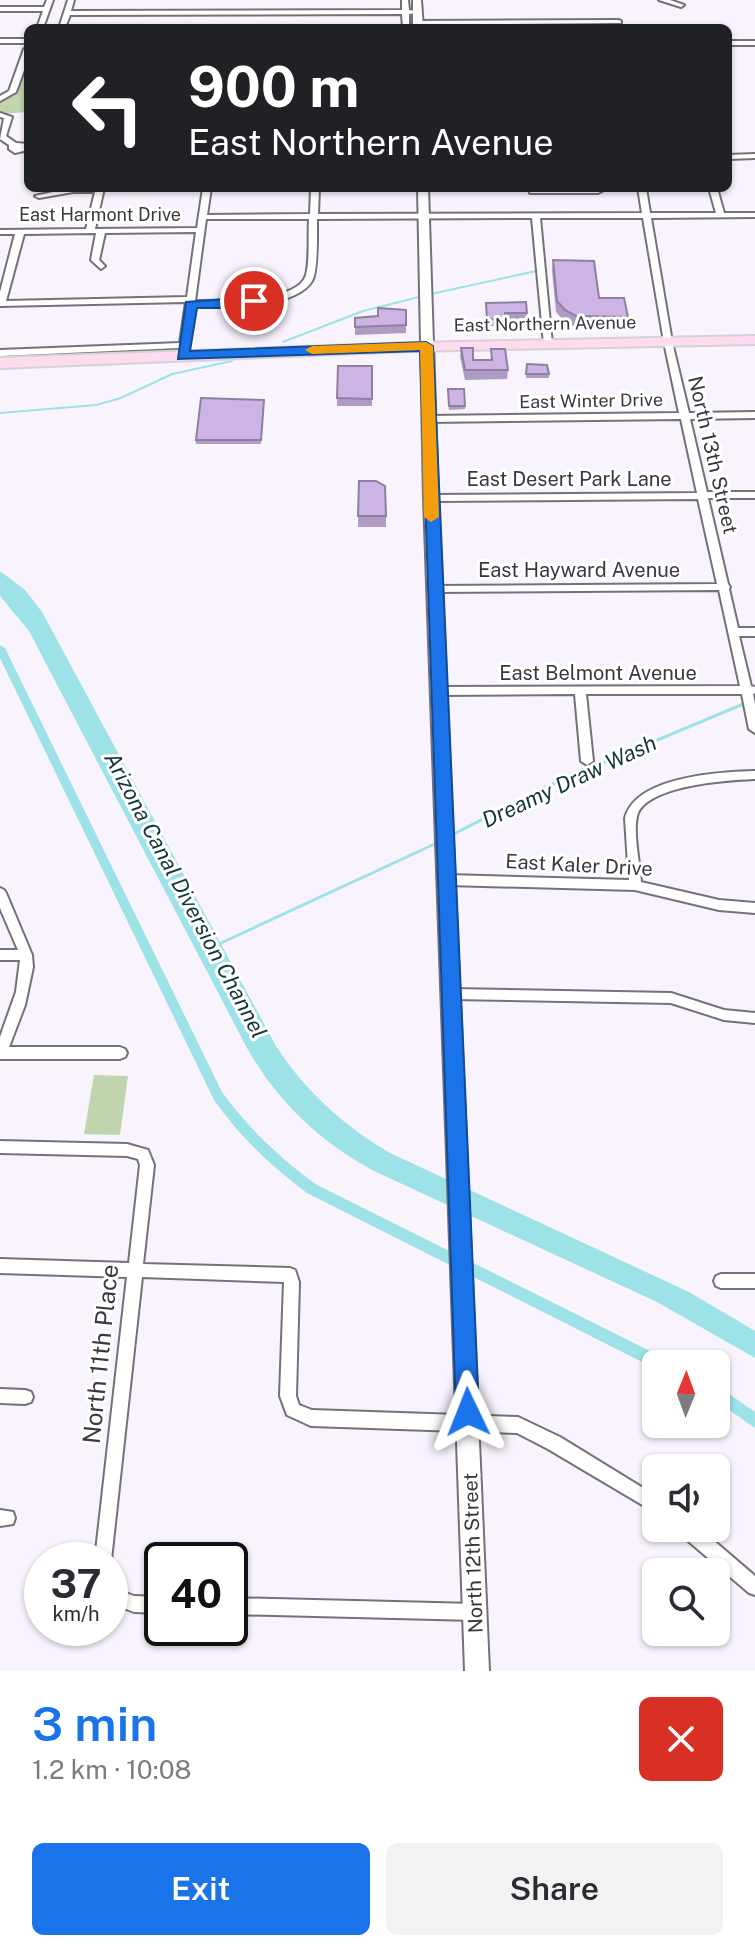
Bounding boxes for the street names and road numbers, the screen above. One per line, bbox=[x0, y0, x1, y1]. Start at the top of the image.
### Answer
street label: East Harmont Drive bbox=[19, 204, 181, 225]
street label: East Northern Avenue bbox=[453, 311, 637, 336]
street label: North 13th Street bbox=[683, 374, 743, 536]
street label: East Winter Drive bbox=[519, 389, 663, 412]
street label: East Desert Park Lane bbox=[466, 467, 672, 491]
street label: East Hayward Avenue bbox=[478, 558, 680, 582]
street label: East Belmont Avenue bbox=[499, 661, 697, 685]
street label: East Kaler Drive bbox=[505, 849, 653, 881]
street label: North 11th Place bbox=[77, 1263, 123, 1445]
street label: North 12th Street bbox=[458, 1472, 488, 1634]

